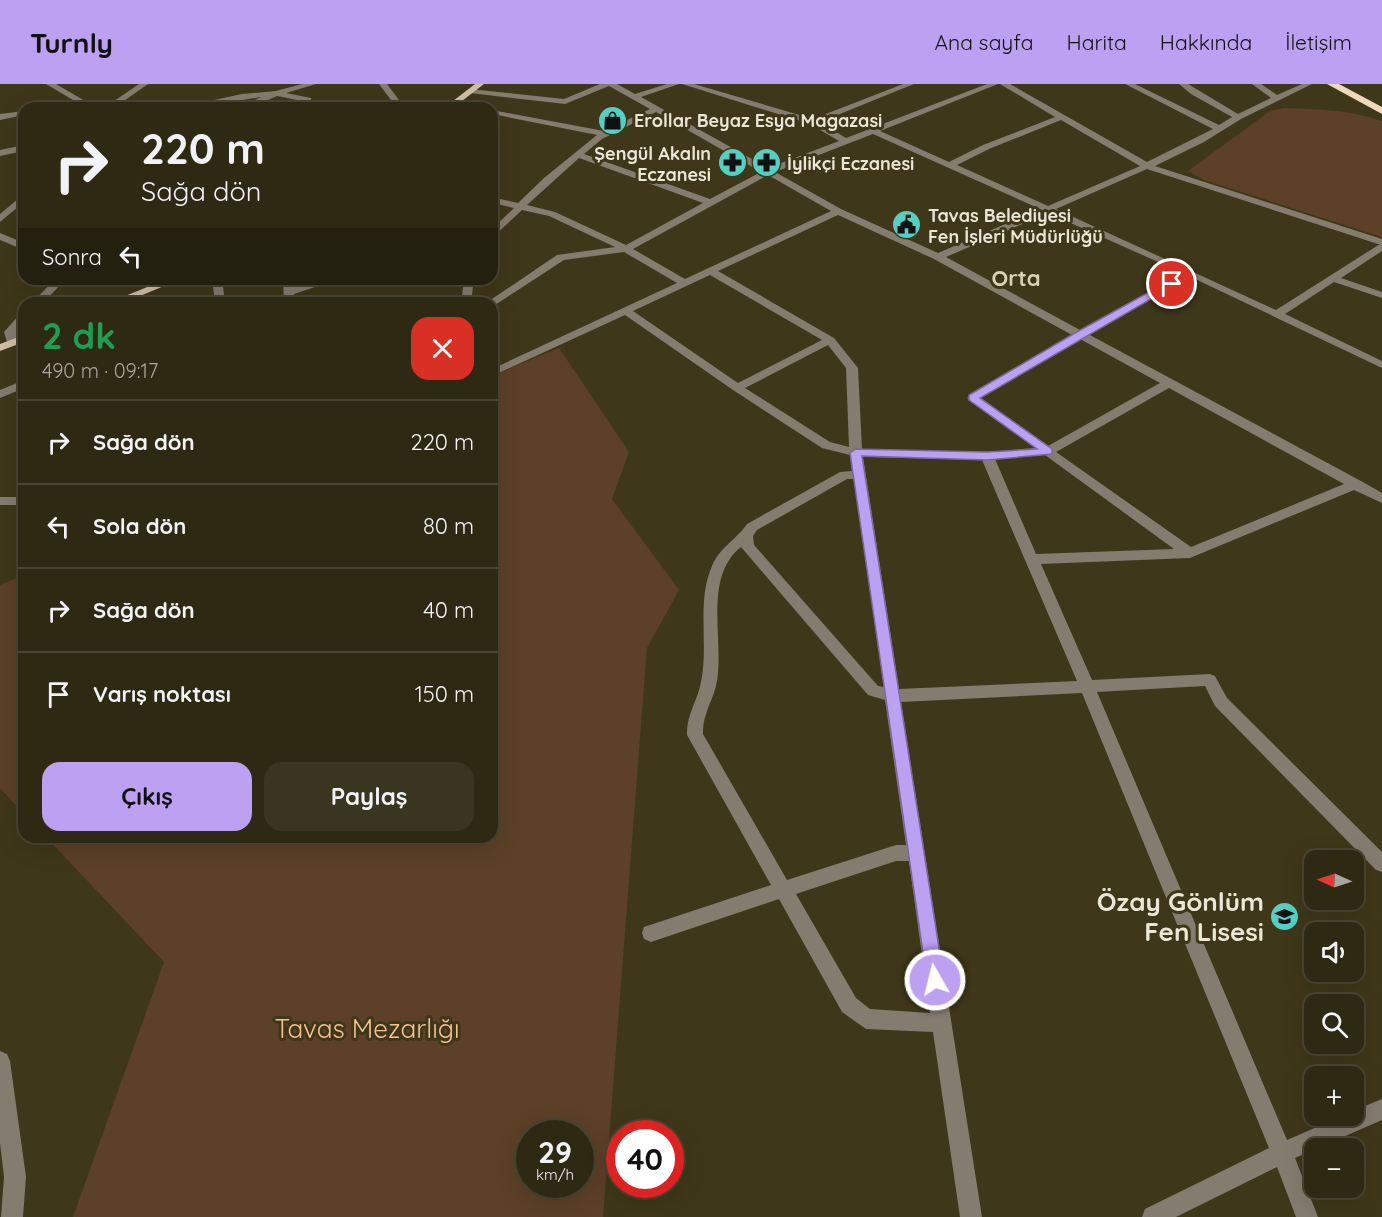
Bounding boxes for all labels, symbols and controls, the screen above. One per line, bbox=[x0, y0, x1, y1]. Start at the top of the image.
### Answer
text: Turnly bbox=[30, 25, 113, 60]
text: Ana sayfa bbox=[934, 29, 1034, 55]
text: Harita bbox=[1067, 29, 1127, 55]
text: Hakkında bbox=[1160, 29, 1252, 55]
text: İletişim bbox=[1285, 29, 1352, 55]
shop icon: Erollar Beyaz Esya Magazasi bbox=[597, 104, 629, 136]
place label: Erollar Beyaz Esya Magazasi bbox=[634, 109, 882, 132]
text: 220 m bbox=[141, 122, 265, 175]
icon: right bbox=[42, 126, 120, 204]
place label: Şengül Akalın Eczanesi bbox=[594, 142, 711, 186]
pharmacy icon: Şengül Akalın Eczanesi bbox=[716, 147, 748, 179]
pharmacy icon: İylikçi Eczanesi bbox=[750, 147, 782, 179]
place label: İylikçi Eczanesi bbox=[787, 152, 914, 175]
text: Sağa dön bbox=[141, 174, 261, 208]
place label: Tavas Belediyesi Fen İşleri Müdürlüğü bbox=[928, 204, 1103, 248]
public building icon: Tavas Belediyesi Fen İşleri Müdürlüğü bbox=[891, 209, 923, 241]
icon: left bbox=[114, 240, 147, 273]
text: Sonra bbox=[42, 243, 102, 271]
pin bbox=[1146, 258, 1197, 309]
district label: Orta bbox=[991, 264, 1041, 292]
icon: arrive bbox=[1155, 267, 1188, 300]
text: 2 dk bbox=[42, 313, 116, 358]
button: close bbox=[411, 317, 474, 380]
text: 490 m · 09:17 bbox=[42, 358, 158, 383]
icon: right bbox=[42, 426, 75, 459]
text: Sağa dön bbox=[93, 428, 195, 456]
text: 220 m bbox=[410, 428, 474, 456]
icon: left bbox=[42, 510, 75, 543]
text: Sola dön bbox=[93, 512, 186, 540]
text: 80 m bbox=[423, 512, 474, 540]
icon: right bbox=[42, 594, 75, 627]
text: Sağa dön bbox=[93, 596, 195, 624]
text: 40 m bbox=[423, 596, 474, 624]
icon: arrive bbox=[42, 678, 75, 711]
text: Varış noktası bbox=[93, 680, 231, 708]
text: 150 m bbox=[415, 680, 474, 708]
button: Çıkış bbox=[42, 762, 252, 831]
button: Paylaş bbox=[264, 762, 474, 831]
north arrow bbox=[1304, 850, 1364, 910]
map controls bbox=[1304, 850, 1364, 1198]
place label: Özay Gönlüm Fen Lisesi bbox=[1097, 885, 1264, 948]
school or university icon: Özay Gönlüm Fen Lisesi bbox=[1269, 900, 1301, 932]
button: sound bbox=[1304, 922, 1364, 982]
position arrow bbox=[903, 948, 967, 1012]
button: search bbox=[1304, 994, 1364, 1054]
park label: Tavas Mezarlığı bbox=[274, 1012, 460, 1045]
button: + bbox=[1304, 1066, 1364, 1126]
speed limit sign: 40 bbox=[606, 1120, 684, 1198]
text: 29 bbox=[538, 1133, 572, 1171]
button: − bbox=[1304, 1138, 1364, 1198]
text: km/h bbox=[536, 1165, 574, 1184]

